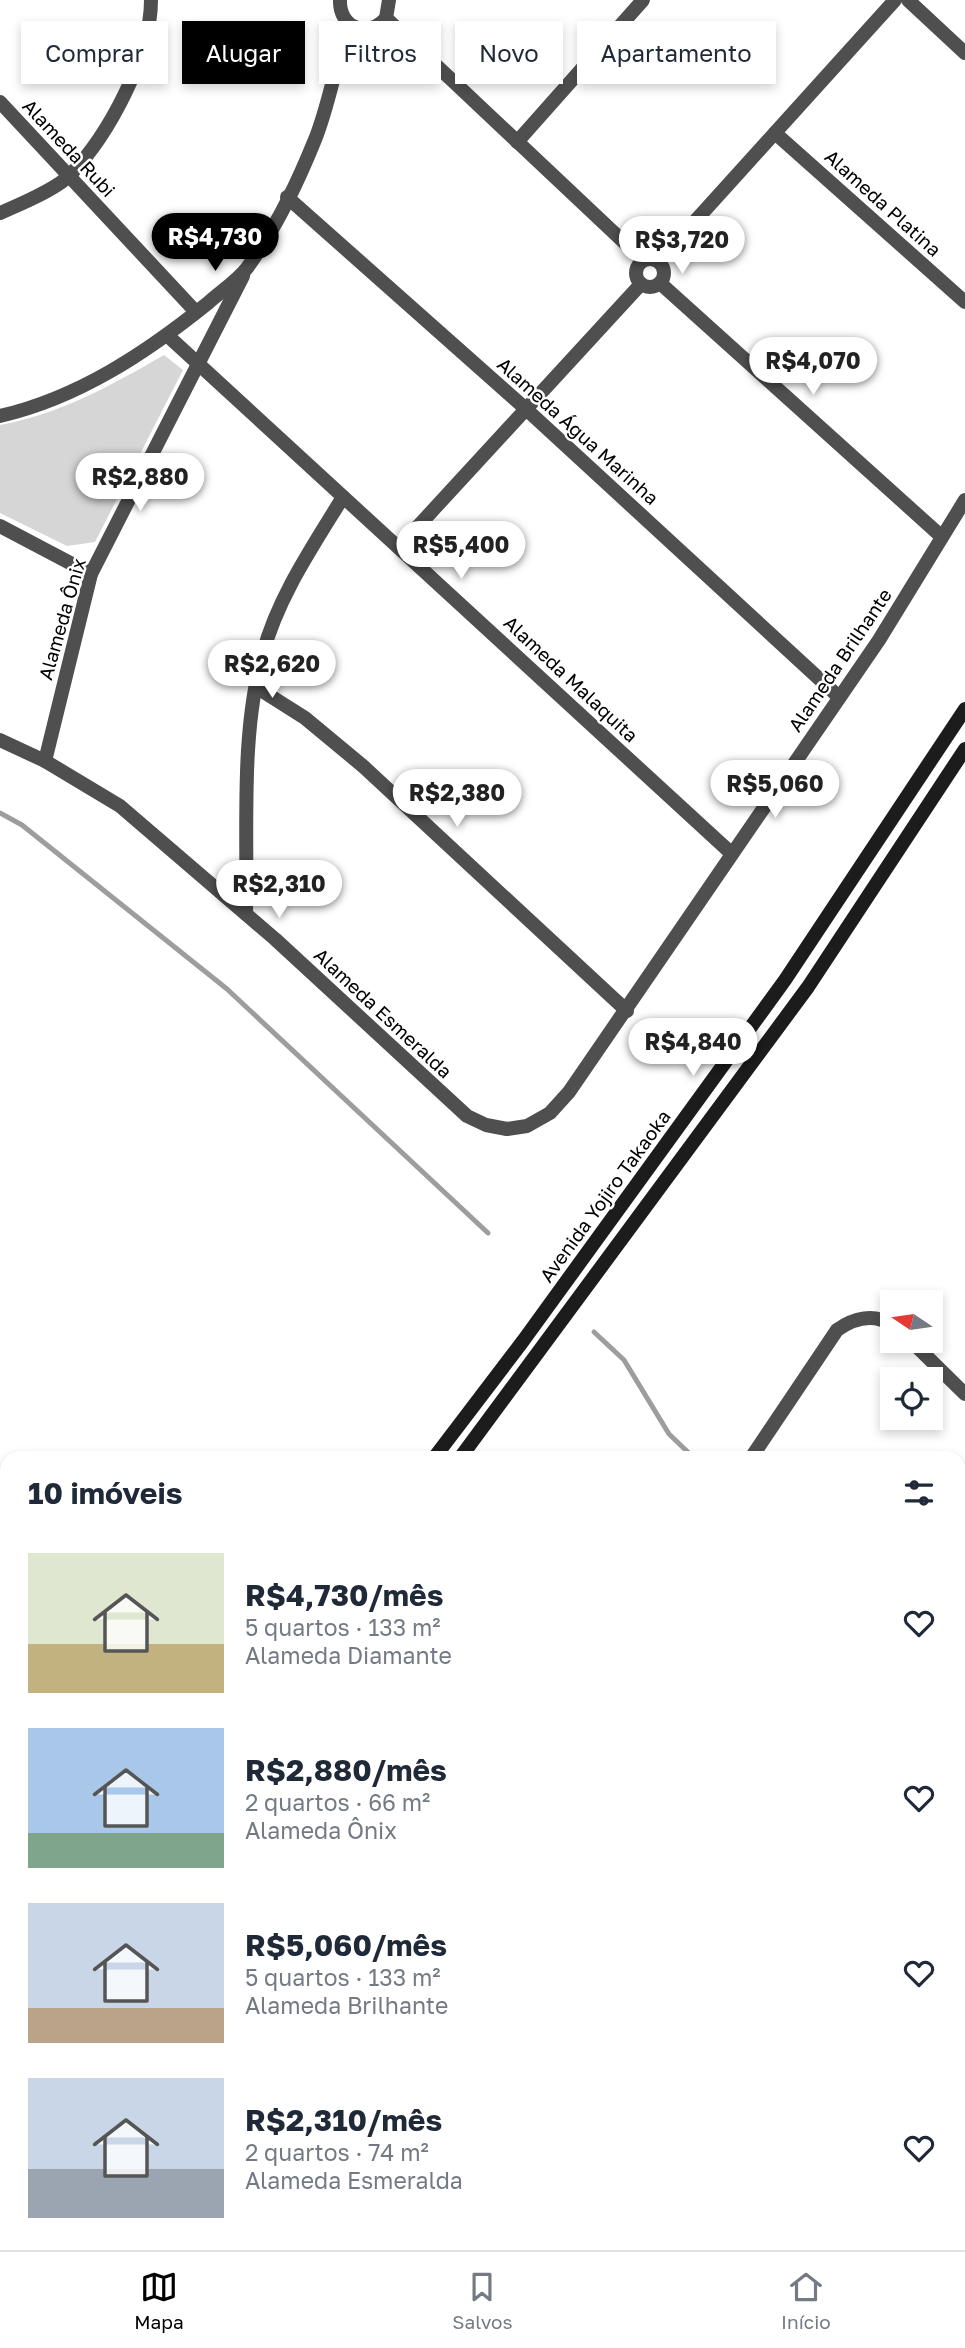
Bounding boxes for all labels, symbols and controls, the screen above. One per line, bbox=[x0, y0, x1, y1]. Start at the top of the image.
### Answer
chip: Comprar bbox=[21, 21, 168, 84]
chip: Alugar bbox=[182, 21, 305, 84]
chip: Filtros bbox=[319, 21, 441, 84]
chip: Novo bbox=[455, 21, 563, 84]
chip: Apartamento bbox=[577, 21, 776, 84]
street label: Alameda Rubi bbox=[18, 94, 120, 201]
street label: Alameda Platina bbox=[821, 144, 946, 261]
pin: R$4,730 bbox=[150, 214, 280, 273]
pin: R$3,720 bbox=[617, 216, 747, 276]
text: R$4,730 bbox=[168, 222, 262, 250]
text: R$3,720 bbox=[635, 225, 729, 253]
pin: R$4,070 bbox=[748, 338, 878, 397]
text: R$4,070 bbox=[765, 346, 861, 374]
street label: Alameda Água Marinha bbox=[493, 352, 664, 509]
pin: R$2,880 bbox=[75, 454, 205, 513]
text: R$2,880 bbox=[91, 462, 189, 490]
pin: R$5,400 bbox=[396, 522, 526, 581]
text: R$5,400 bbox=[412, 530, 510, 558]
street label: Alameda Ônix bbox=[33, 555, 90, 682]
street label: Alameda Brilhante bbox=[783, 584, 896, 736]
street label: Alameda Malaquita bbox=[500, 611, 643, 747]
pin: R$2,620 bbox=[207, 640, 337, 700]
text: R$2,620 bbox=[224, 649, 320, 677]
pin: R$5,060 bbox=[710, 760, 840, 820]
text: R$5,060 bbox=[726, 769, 824, 797]
pin: R$2,380 bbox=[392, 770, 522, 829]
text: R$2,380 bbox=[409, 778, 505, 806]
pin: R$2,310 bbox=[214, 860, 344, 920]
text: R$2,310 bbox=[232, 869, 326, 897]
street label: Alameda Esmeralda bbox=[310, 943, 457, 1082]
pin: R$4,840 bbox=[628, 1018, 758, 1078]
text: R$4,840 bbox=[644, 1027, 742, 1055]
street label: Avenida Yojiro Takaoka bbox=[534, 1105, 675, 1286]
north arrow bbox=[880, 1290, 943, 1353]
map controls bbox=[880, 1290, 943, 1430]
button: locate bbox=[880, 1367, 943, 1430]
icon: filters bbox=[900, 1474, 938, 1512]
text: 10 imóveis bbox=[28, 1475, 182, 1511]
text: R$4,730/mês bbox=[245, 1577, 444, 1613]
icon: home bbox=[84, 1581, 168, 1665]
icon: heart bbox=[900, 1604, 938, 1642]
text: 5 quartos · 133 m² bbox=[245, 1613, 441, 1641]
text: Alameda Diamante bbox=[245, 1641, 452, 1669]
text: R$2,880/mês bbox=[245, 1752, 447, 1788]
icon: home bbox=[84, 1756, 168, 1840]
icon: heart bbox=[900, 1779, 938, 1817]
text: 2 quartos · 66 m² bbox=[245, 1788, 430, 1816]
text: Alameda Ônix bbox=[245, 1816, 397, 1844]
text: R$5,060/mês bbox=[245, 1927, 447, 1963]
icon: home bbox=[84, 1931, 168, 2015]
icon: heart bbox=[900, 1954, 938, 1992]
text: 5 quartos · 133 m² bbox=[245, 1963, 441, 1991]
text: Alameda Brilhante bbox=[245, 1991, 448, 2019]
text: R$2,310/mês bbox=[245, 2102, 442, 2138]
icon: home bbox=[84, 2106, 168, 2190]
icon: heart bbox=[900, 2129, 938, 2167]
text: 2 quartos · 74 m² bbox=[245, 2138, 429, 2166]
text: Alameda Esmeralda bbox=[245, 2166, 463, 2194]
tab: Mapa bbox=[134, 2268, 184, 2333]
tab: Salvos bbox=[452, 2268, 513, 2333]
tab: Início bbox=[781, 2268, 831, 2333]

